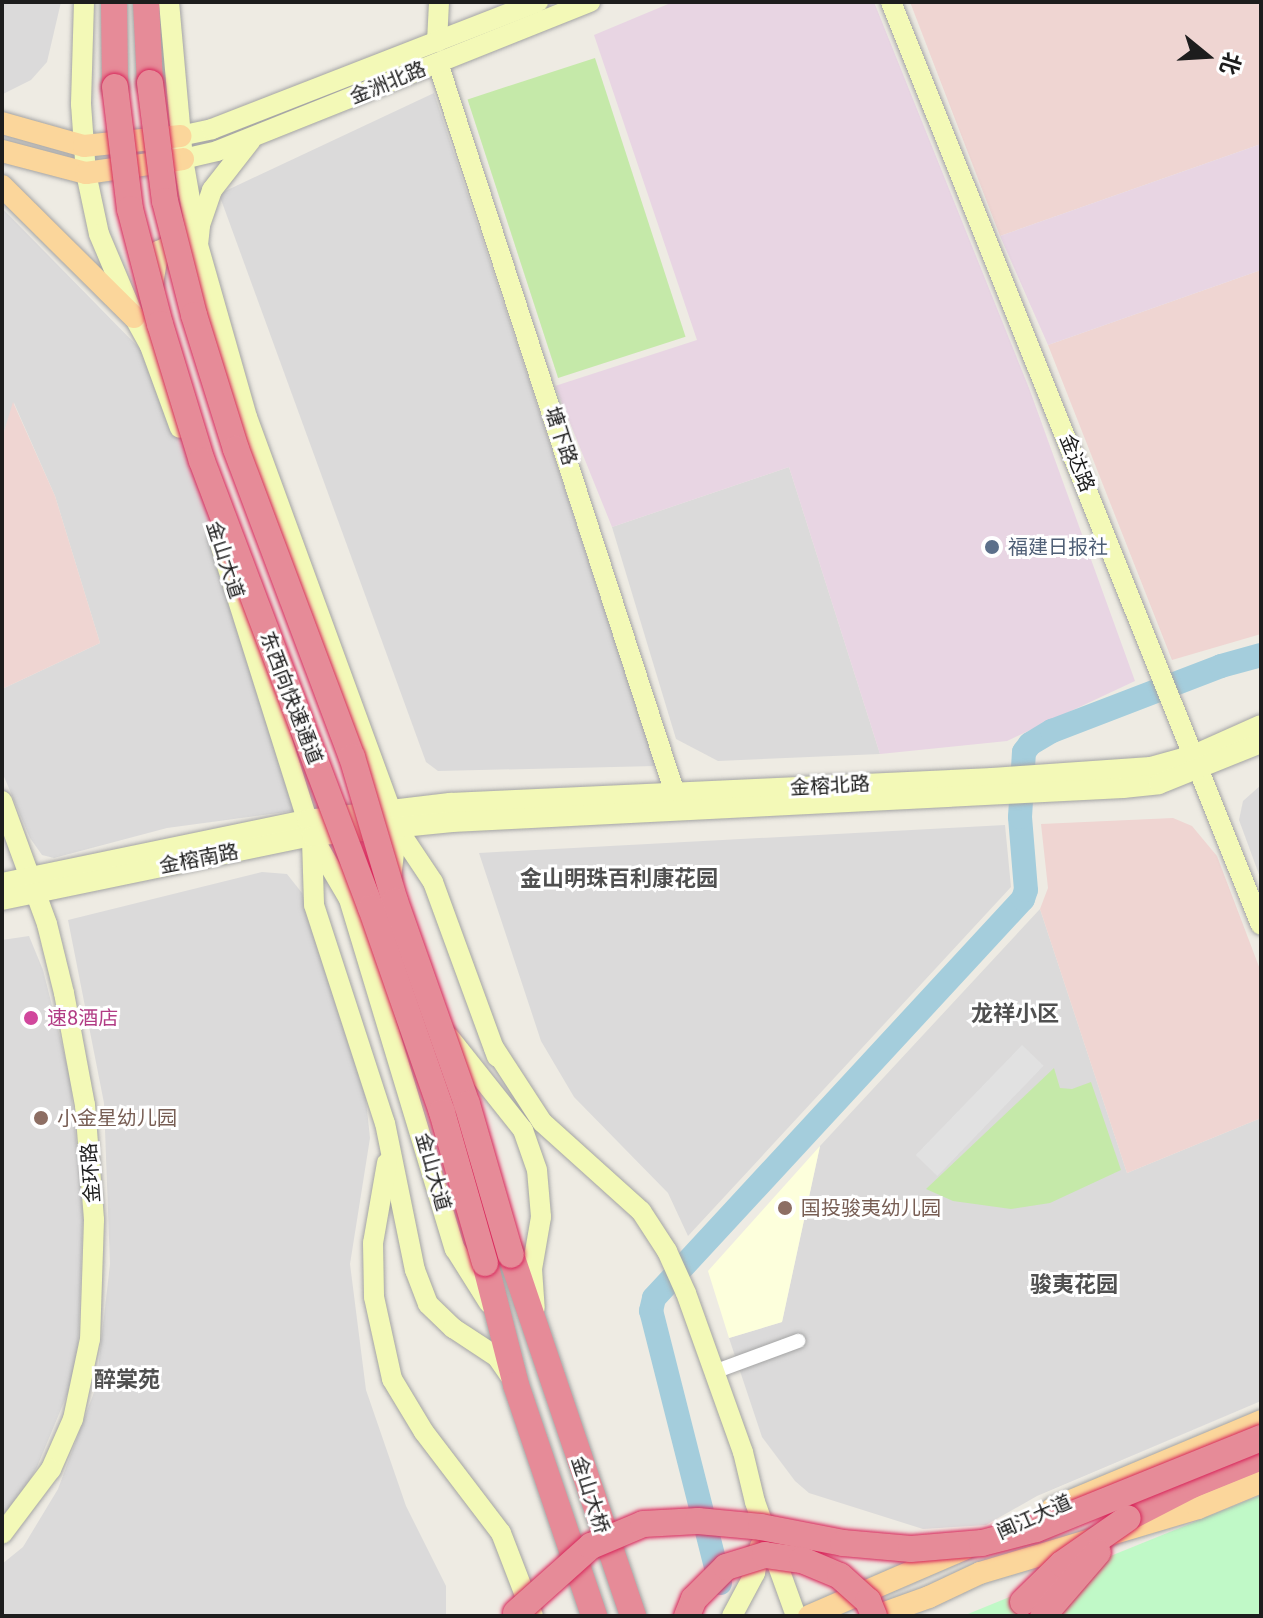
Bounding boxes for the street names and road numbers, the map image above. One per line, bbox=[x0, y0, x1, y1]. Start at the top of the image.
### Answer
street label: 金洲北路 bbox=[346, 57, 430, 109]
street label: 塘下路 bbox=[540, 404, 582, 468]
street label: 金达路 bbox=[1055, 431, 1099, 495]
street label: 金山大道 bbox=[201, 518, 249, 602]
street label: 东西向快速通道 bbox=[255, 628, 327, 768]
street label: 金榕北路 bbox=[789, 772, 871, 800]
street label: 金榕南路 bbox=[157, 840, 241, 878]
street label: 金山大道 bbox=[410, 1130, 456, 1214]
street label: 金环路 bbox=[77, 1142, 105, 1204]
street label: 金山大桥 bbox=[566, 1453, 614, 1537]
street label: 闽江大道 bbox=[993, 1490, 1075, 1544]

